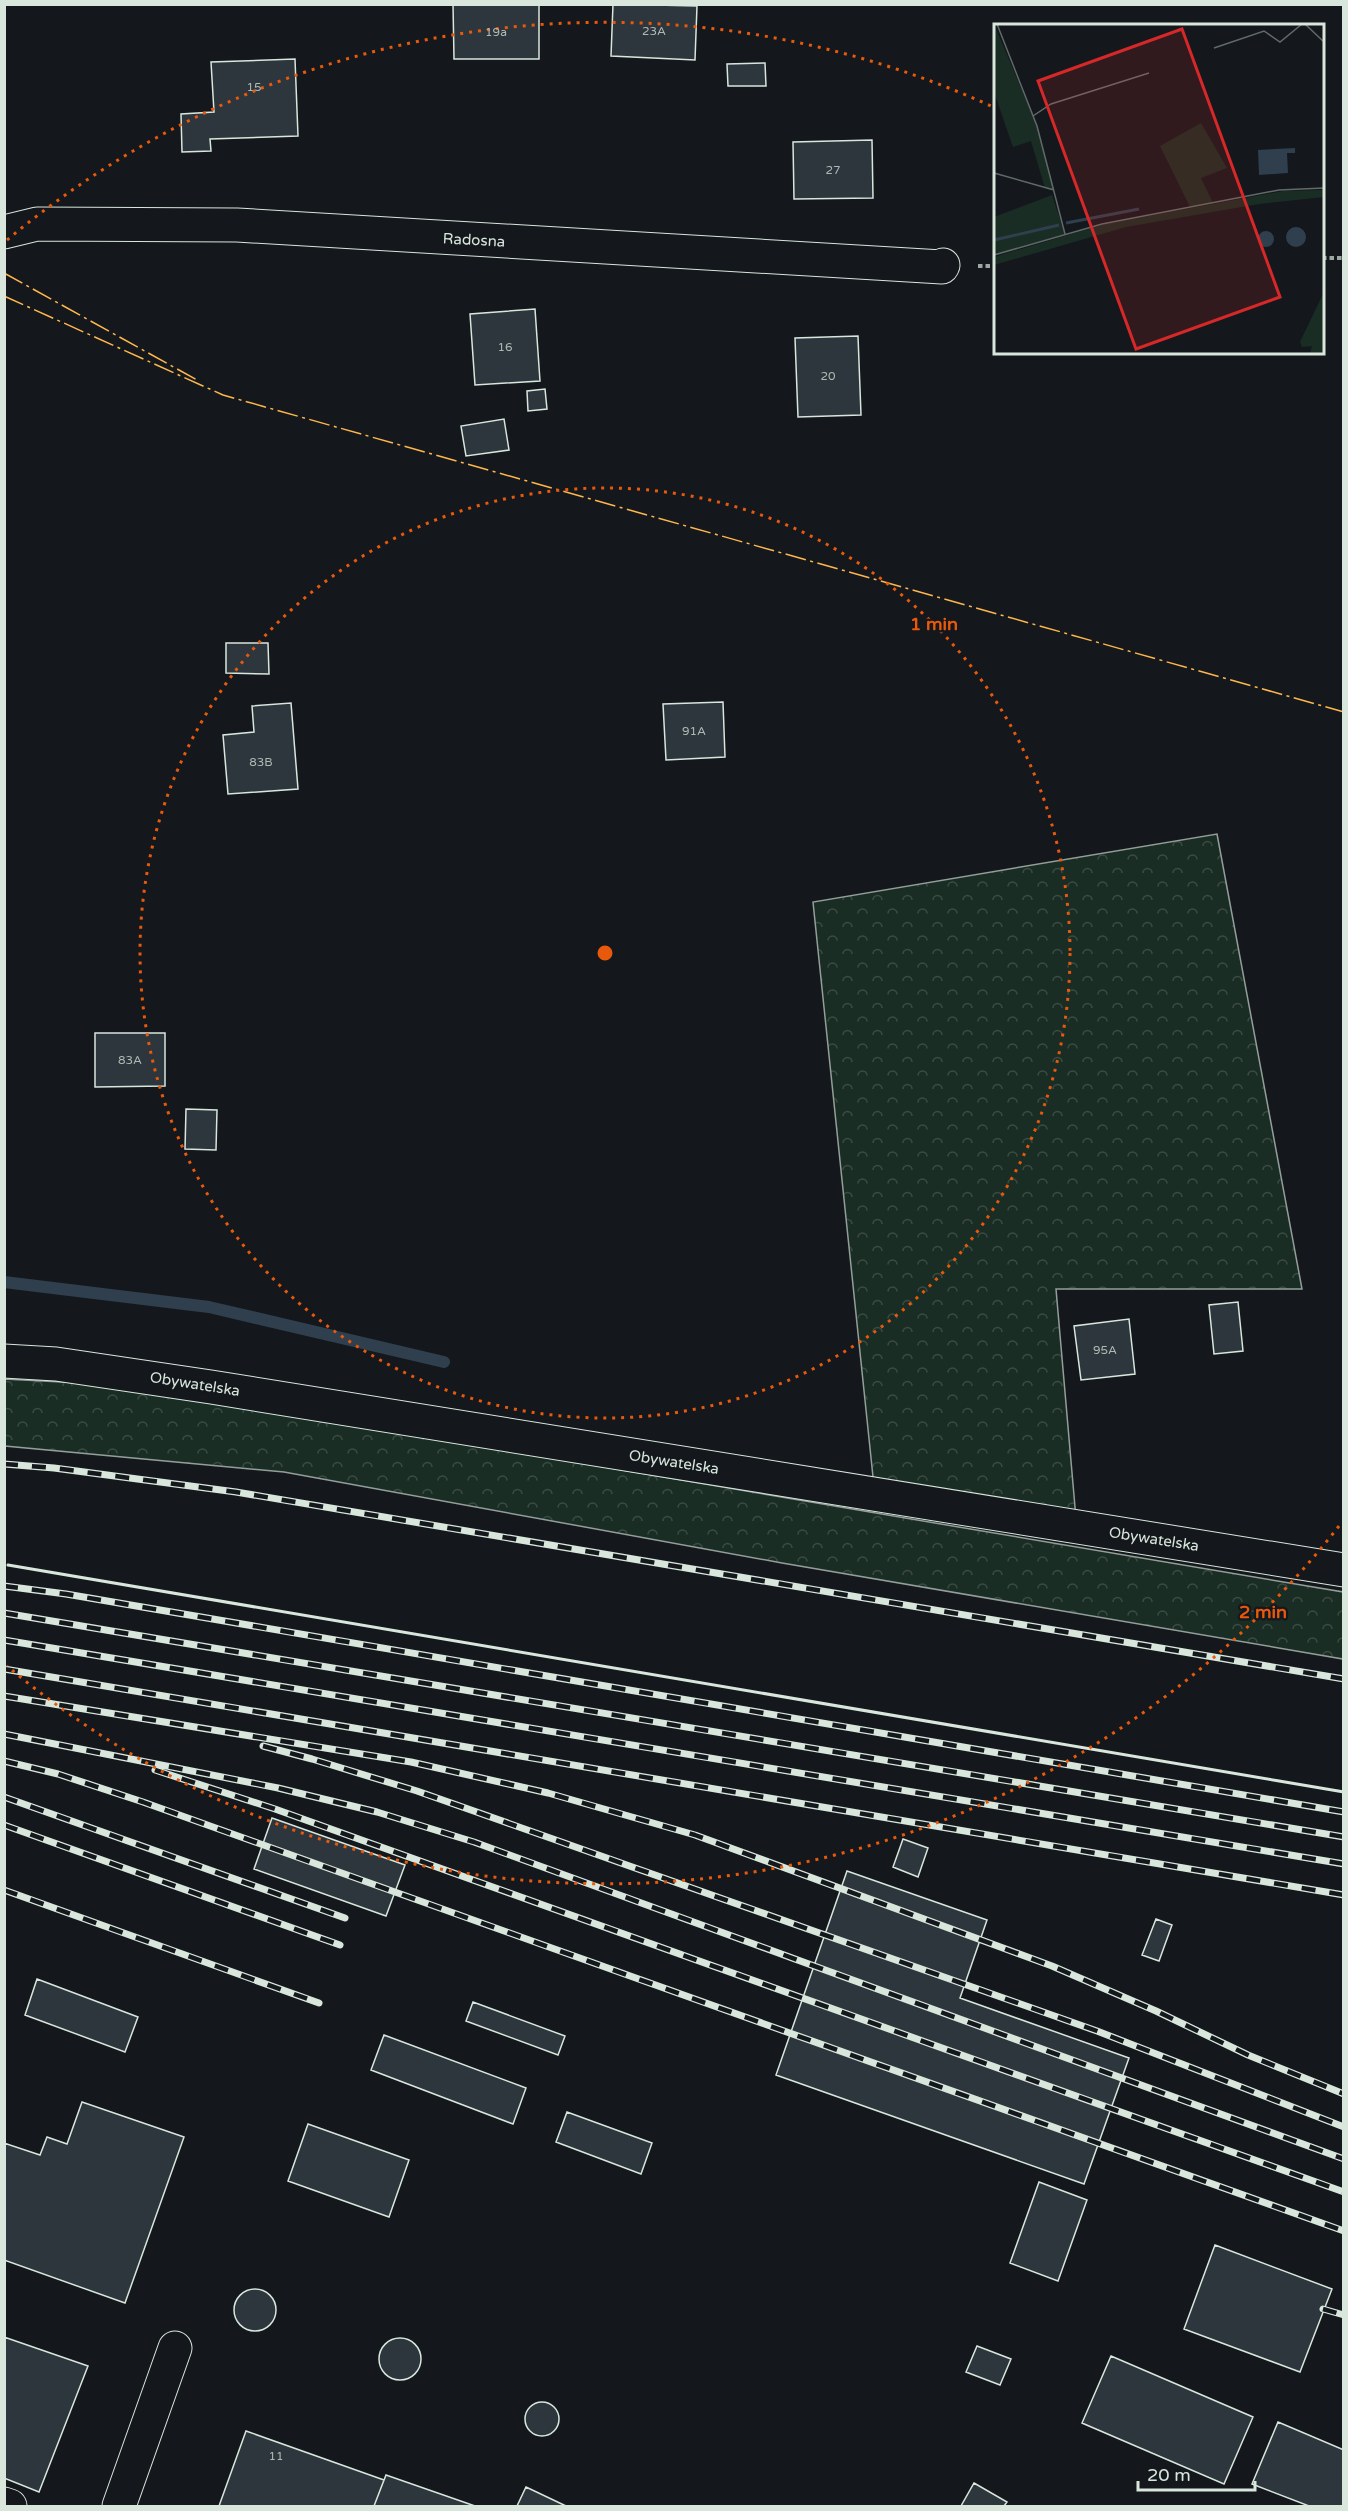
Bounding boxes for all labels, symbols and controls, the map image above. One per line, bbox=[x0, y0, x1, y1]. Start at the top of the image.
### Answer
house number: 23A bbox=[642, 24, 666, 38]
inset map bbox=[994, 24, 1324, 354]
house number: 19a bbox=[485, 25, 507, 39]
house number: 15 bbox=[246, 80, 262, 94]
house number: 27 bbox=[825, 163, 841, 177]
street label: Radosna bbox=[442, 229, 506, 251]
house number: 16 bbox=[497, 340, 513, 354]
house number: 20 bbox=[820, 369, 836, 383]
text: 1 min bbox=[910, 613, 958, 635]
house number: 91A bbox=[682, 724, 706, 738]
house number: 83B bbox=[249, 755, 273, 769]
centre of rings bbox=[595, 943, 615, 963]
house number: 83A bbox=[118, 1053, 142, 1067]
house number: 95A bbox=[1093, 1343, 1117, 1357]
street label: Obywatelska bbox=[149, 1368, 241, 1400]
street label: Obywatelska bbox=[628, 1446, 720, 1478]
street label: Obywatelska bbox=[1108, 1523, 1200, 1555]
text: 2 min bbox=[1239, 1601, 1287, 1623]
house number: 11 bbox=[268, 2449, 284, 2463]
scale bar bbox=[1138, 2454, 1255, 2492]
text: 20 m bbox=[1147, 2464, 1191, 2486]

